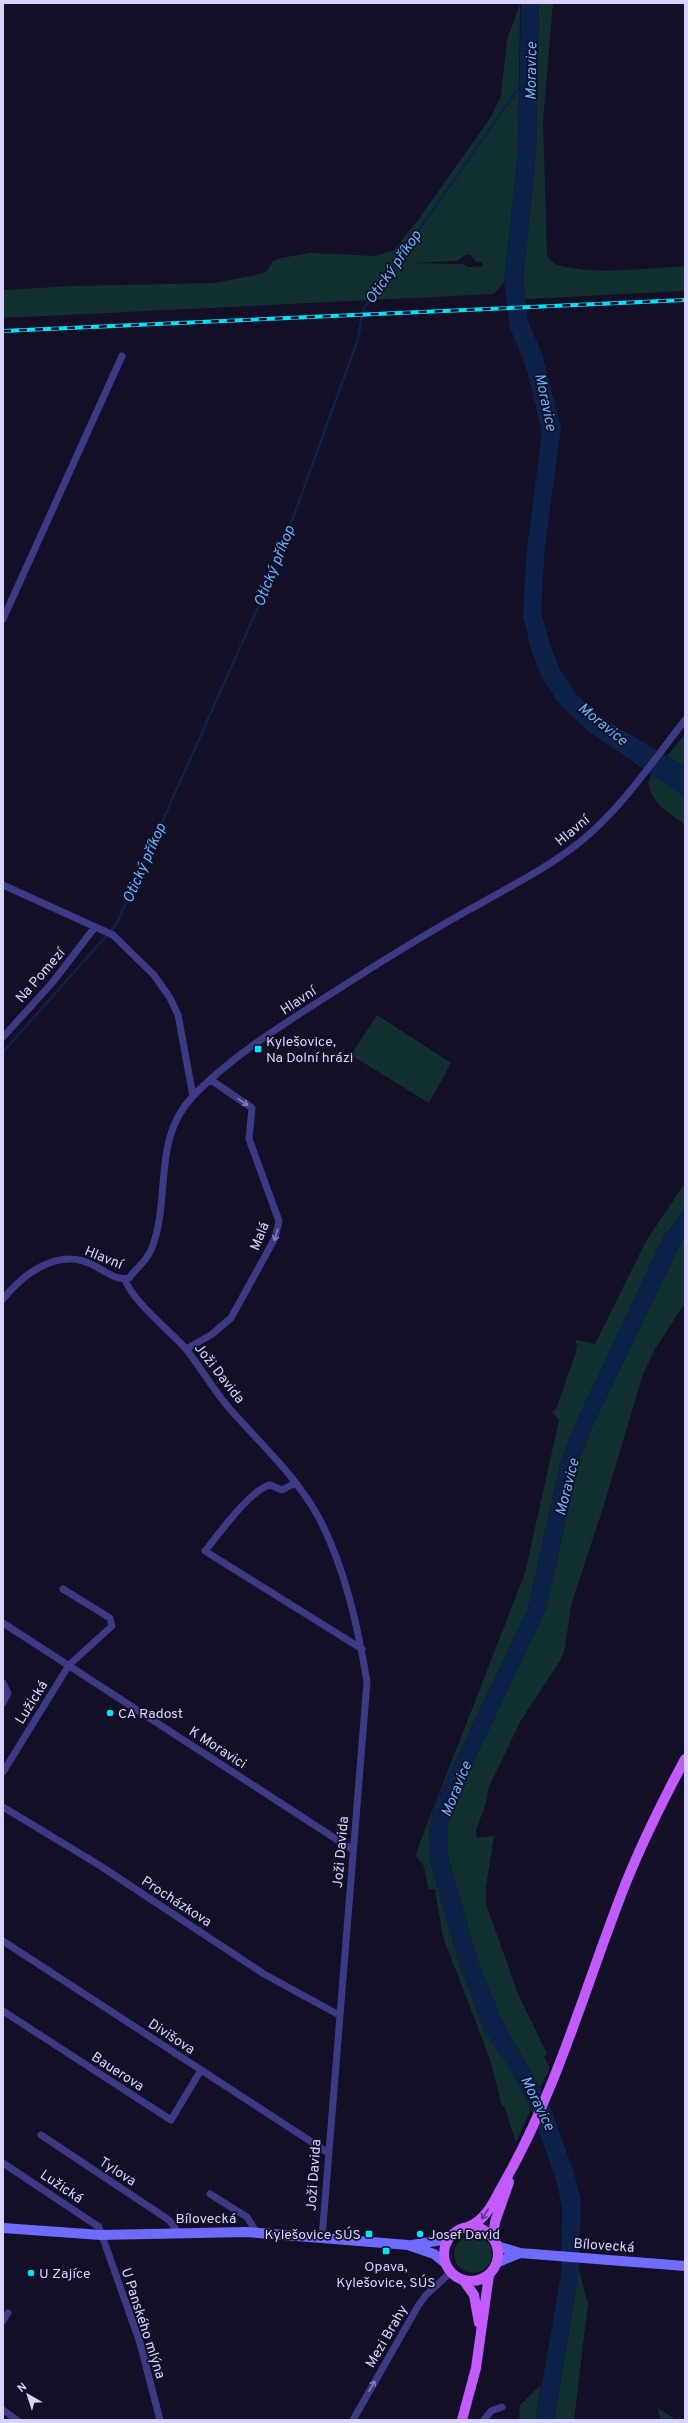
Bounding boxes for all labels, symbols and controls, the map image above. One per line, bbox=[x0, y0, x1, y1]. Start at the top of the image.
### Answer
water label: Moravice bbox=[522, 41, 543, 100]
water label: Otický příkop bbox=[362, 227, 427, 308]
water label: Moravice bbox=[529, 372, 560, 433]
water label: Otický příkop bbox=[251, 523, 301, 610]
water label: Moravice bbox=[573, 699, 631, 751]
street label: Hlavní bbox=[552, 811, 595, 850]
water label: Otický příkop bbox=[119, 820, 172, 907]
street label: Na Pomezí bbox=[13, 944, 70, 1007]
street label: Hlavní bbox=[278, 983, 321, 1019]
place label: Kylešovice, Na Dolní hrázi bbox=[266, 1034, 353, 1067]
marker: Kylešovice, Na Dolní hrázi bbox=[253, 1044, 263, 1054]
one-way arrow bbox=[237, 1098, 248, 1106]
street label: Malá bbox=[247, 1220, 274, 1253]
one-way arrow bbox=[271, 1229, 279, 1241]
street label: Hlavní bbox=[82, 1243, 126, 1274]
street label: Joži Davida bbox=[190, 1340, 248, 1407]
water label: Moravice bbox=[552, 1457, 585, 1518]
street label: Lužická bbox=[12, 1678, 52, 1728]
place label: CA Radost bbox=[118, 1706, 183, 1723]
marker: CA Radost bbox=[105, 1708, 115, 1718]
street label: K Moravici bbox=[185, 1723, 249, 1773]
water label: Moravice bbox=[438, 1759, 477, 1820]
street label: Joži Davida bbox=[330, 1816, 353, 1889]
street label: Procházkova bbox=[138, 1873, 214, 1931]
street label: Divišova bbox=[145, 2016, 198, 2059]
street label: Bauerova bbox=[88, 2049, 147, 2096]
water label: Moravice bbox=[515, 2073, 558, 2134]
street label: Joži Davida bbox=[304, 2139, 325, 2212]
street label: Tylova bbox=[95, 2154, 139, 2190]
street label: Lužická bbox=[36, 2167, 86, 2208]
one-way arrow bbox=[481, 2208, 489, 2219]
street label: Bílovecká bbox=[176, 2211, 236, 2228]
place label: Kylešovice SÚS bbox=[265, 2226, 361, 2244]
place label: Josef David bbox=[428, 2227, 500, 2244]
marker: Kylešovice SÚS bbox=[364, 2229, 374, 2239]
marker: Josef David bbox=[415, 2229, 425, 2239]
street label: Bílovecká bbox=[573, 2236, 635, 2257]
marker: Opava, Kylešovice, SÚS bbox=[381, 2246, 391, 2256]
place label: Opava, Kylešovice, SÚS bbox=[336, 2259, 436, 2292]
place label: U Zajíce bbox=[39, 2266, 91, 2283]
street label: U Panského mlýna bbox=[117, 2266, 168, 2381]
marker: U Zajíce bbox=[26, 2268, 36, 2278]
street label: Mezi Brahy bbox=[363, 2302, 412, 2371]
north arrow bbox=[8, 2375, 48, 2415]
text: N bbox=[15, 2380, 30, 2396]
one-way arrow bbox=[368, 2380, 376, 2392]

